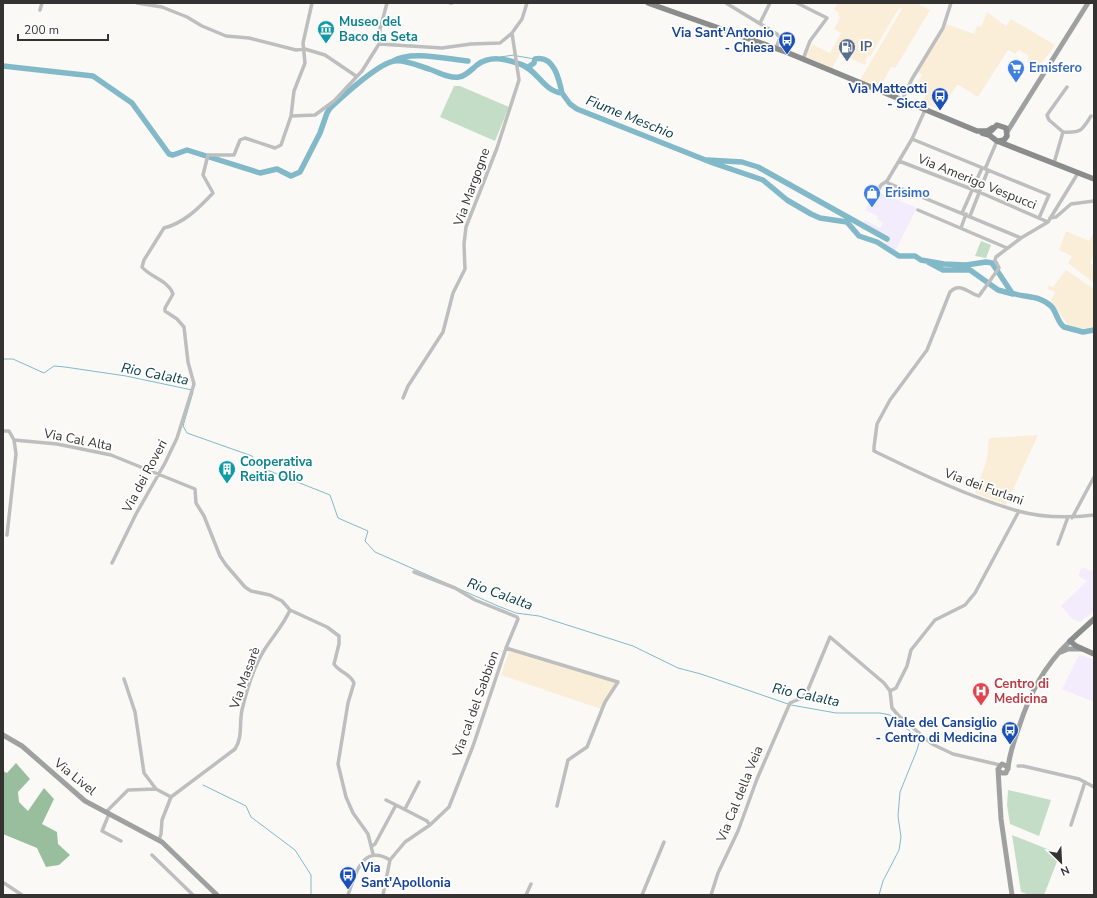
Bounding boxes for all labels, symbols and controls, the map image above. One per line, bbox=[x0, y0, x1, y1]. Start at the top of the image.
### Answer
place label: Museo del Baco da Seta bbox=[339, 13, 418, 46]
scale bar bbox=[18, 16, 108, 42]
museum icon: Museo del Baco da Seta bbox=[316, 19, 336, 44]
text: 200 m bbox=[24, 22, 59, 38]
place label: Via Sant'Antonio - Chiesa bbox=[671, 24, 774, 57]
bus stop icon: Via Sant'Antonio - Chiesa bbox=[777, 30, 797, 55]
fuel station icon: IP bbox=[837, 37, 857, 62]
place label: IP bbox=[860, 38, 873, 56]
supermarket icon: Emisfero bbox=[1006, 58, 1026, 83]
place label: Emisfero bbox=[1029, 59, 1082, 77]
place label: Via Matteotti - Sicca bbox=[847, 80, 927, 113]
bus stop icon: Via Matteotti - Sicca bbox=[930, 86, 950, 111]
water label: Fiume Meschio bbox=[583, 91, 677, 143]
street label: Via Margogne bbox=[449, 146, 494, 229]
street label: Via Amerigo Vespucci bbox=[914, 150, 1039, 214]
shop icon: Erisimo bbox=[862, 183, 882, 208]
place label: Erisimo bbox=[885, 184, 930, 202]
water label: Rio Calalta bbox=[120, 358, 190, 390]
street label: Via Cal Alta bbox=[41, 424, 114, 455]
street label: Via dei Roveri bbox=[118, 436, 172, 516]
place label: Cooperativa Reitia Olio bbox=[240, 453, 312, 486]
building icon: Cooperativa Reitia Olio bbox=[217, 459, 237, 484]
street label: Via dei Furlani bbox=[941, 464, 1026, 510]
water label: Rio Calalta bbox=[465, 573, 535, 615]
street label: Via Masarè bbox=[225, 644, 265, 712]
street label: Via cal del Sabbion bbox=[448, 648, 504, 760]
place label: Centro di Medicina bbox=[994, 675, 1049, 708]
water label: Rio Calalta bbox=[771, 679, 841, 711]
hospital icon: Centro di Medicina bbox=[971, 681, 991, 706]
place label: Viale del Cansiglio - Centro di Medicina bbox=[876, 714, 997, 747]
bus stop icon: Viale del Cansiglio - Centro di Medicina bbox=[1000, 720, 1020, 745]
street label: Via Cal della Veia bbox=[712, 743, 767, 846]
street label: Via Livel bbox=[49, 754, 100, 800]
north arrow bbox=[1041, 842, 1081, 882]
place label: Via Sant'Apollonia bbox=[360, 859, 451, 892]
text: N bbox=[1058, 862, 1072, 879]
bus stop icon: Via Sant'Apollonia bbox=[338, 865, 358, 890]

